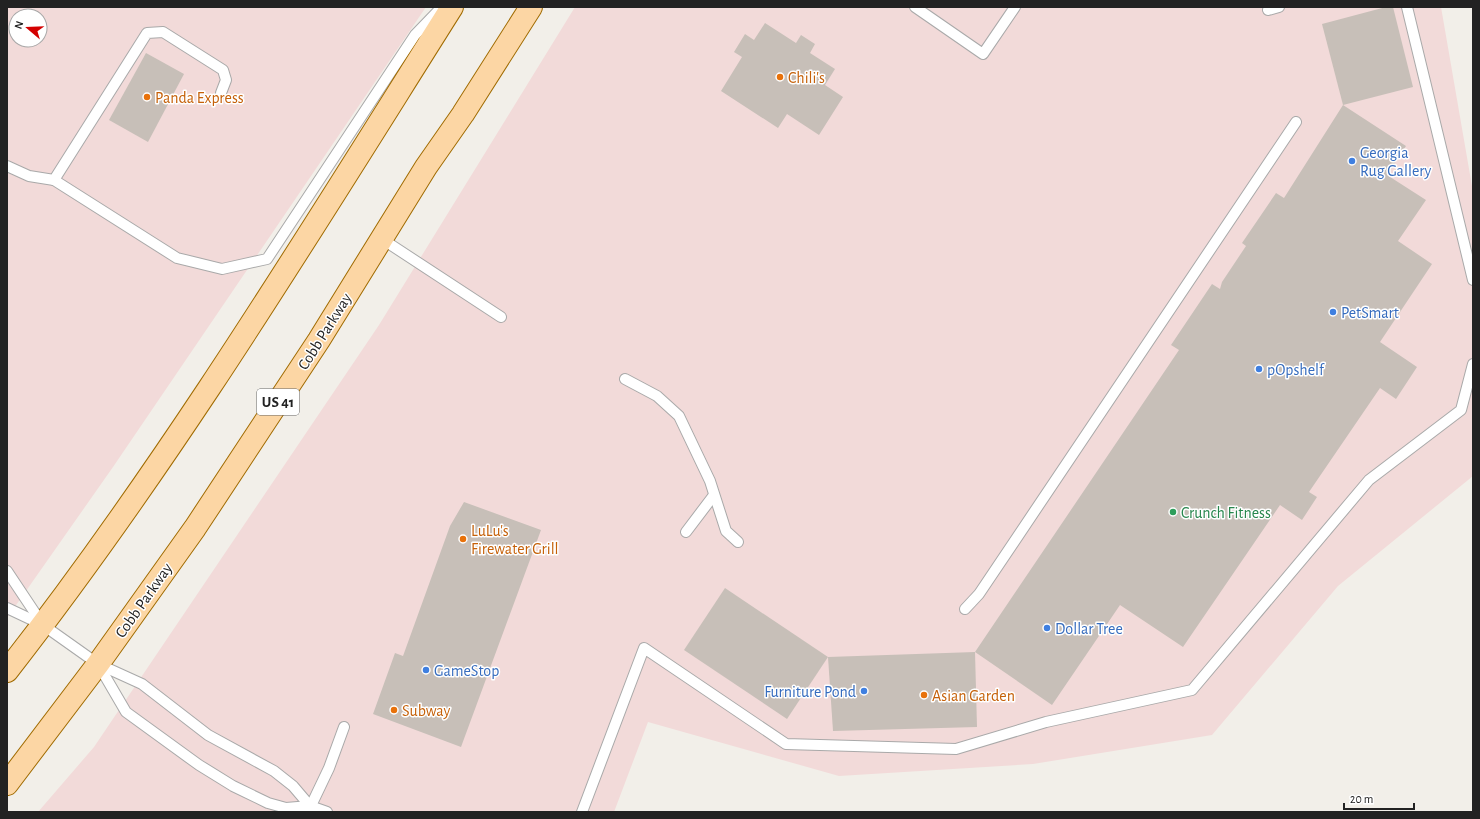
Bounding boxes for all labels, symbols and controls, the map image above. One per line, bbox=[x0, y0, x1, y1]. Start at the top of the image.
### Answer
north arrow bbox=[8, 8, 48, 48]
text: N bbox=[13, 19, 25, 30]
place label: Chili's bbox=[788, 70, 825, 86]
marker: Chili's bbox=[775, 72, 785, 82]
place label: Panda Express bbox=[155, 90, 244, 106]
marker: Panda Express bbox=[142, 92, 152, 102]
place label: Georgia Rug Gallery bbox=[1360, 145, 1432, 180]
marker: Georgia Rug Gallery bbox=[1347, 156, 1357, 166]
street label: Cobb Parkway bbox=[295, 290, 356, 373]
place label: PetSmart bbox=[1341, 305, 1399, 321]
marker: PetSmart bbox=[1328, 307, 1338, 317]
place label: pOpshelf bbox=[1267, 362, 1325, 378]
marker: pOpshelf bbox=[1254, 364, 1264, 374]
road number: US 41 bbox=[257, 389, 299, 415]
place label: Crunch Fitness bbox=[1181, 505, 1271, 521]
marker: Crunch Fitness bbox=[1168, 507, 1178, 517]
place label: LuLu's Firewater Grill bbox=[471, 523, 559, 557]
marker: LuLu's Firewater Grill bbox=[458, 534, 468, 544]
street label: Cobb Parkway bbox=[112, 560, 176, 641]
place label: Dollar Tree bbox=[1055, 621, 1123, 637]
marker: Dollar Tree bbox=[1042, 623, 1052, 633]
place label: GameStop bbox=[434, 663, 499, 679]
marker: GameStop bbox=[421, 665, 431, 675]
place label: Furniture Pond bbox=[764, 684, 856, 700]
marker: Furniture Pond bbox=[859, 686, 869, 696]
place label: Asian Garden bbox=[932, 688, 1015, 704]
marker: Asian Garden bbox=[919, 690, 929, 700]
place label: Subway bbox=[402, 703, 450, 720]
marker: Subway bbox=[389, 705, 399, 715]
scale bar bbox=[1344, 785, 1414, 811]
text: 20 m bbox=[1350, 793, 1373, 805]

